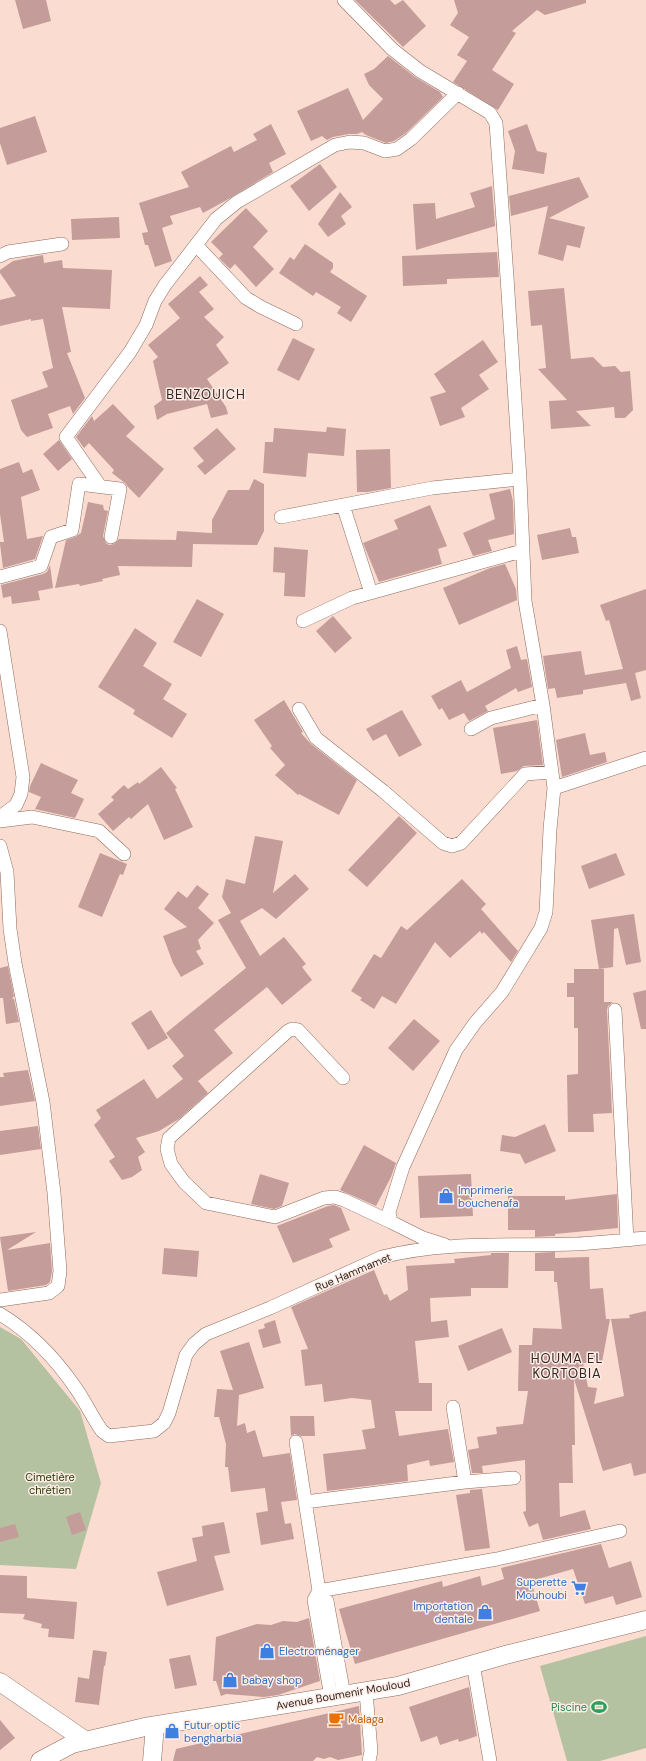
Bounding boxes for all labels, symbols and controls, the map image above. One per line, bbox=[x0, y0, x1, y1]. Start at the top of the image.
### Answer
district label: BENZOUICH bbox=[166, 386, 246, 403]
place label: Imprimerie bouchenafa bbox=[458, 1183, 518, 1210]
shop icon: Imprimerie bouchenafa bbox=[437, 1187, 455, 1205]
street label: Rue Hammamet bbox=[313, 1250, 393, 1294]
district label: HOUMA EL KORTOBIA bbox=[531, 1350, 603, 1382]
park label: Cimetière chrétien bbox=[25, 1470, 75, 1497]
place label: Superette Mouhoubi bbox=[516, 1575, 567, 1602]
supermarket icon: Superette Mouhoubi bbox=[570, 1579, 588, 1597]
place label: Importation dentale bbox=[413, 1599, 473, 1626]
shop icon: Importation dentale bbox=[476, 1603, 494, 1621]
shop icon: Electroménager bbox=[258, 1642, 276, 1660]
place label: Electroménager bbox=[279, 1644, 359, 1658]
shop icon: babay shop bbox=[221, 1671, 239, 1689]
place label: babay shop bbox=[242, 1673, 302, 1687]
street label: Avenue Boumenir Mouloud bbox=[275, 1675, 411, 1713]
sports icon: Piscine bbox=[590, 1698, 608, 1716]
place label: Piscine bbox=[551, 1700, 587, 1714]
cafe icon: Malaga bbox=[327, 1710, 345, 1728]
place label: Malaga bbox=[348, 1712, 384, 1726]
place label: Futur optic bengharbia bbox=[184, 1718, 241, 1745]
shop icon: Futur optic bengharbia bbox=[163, 1722, 181, 1740]

